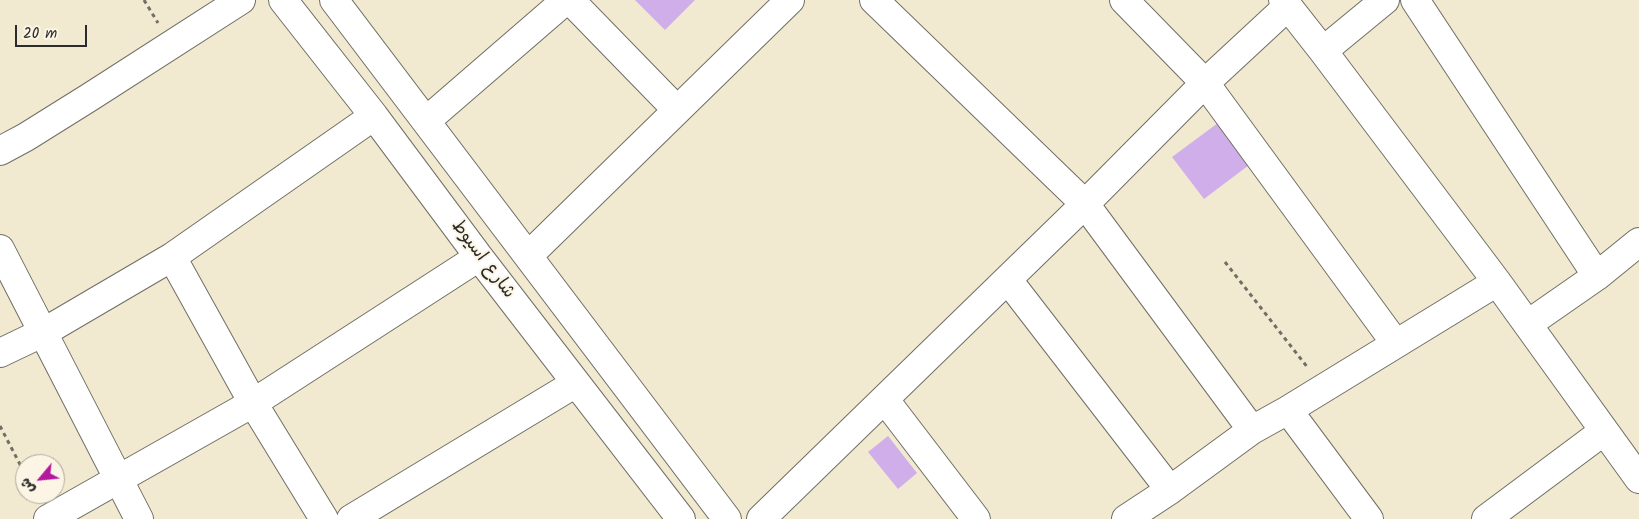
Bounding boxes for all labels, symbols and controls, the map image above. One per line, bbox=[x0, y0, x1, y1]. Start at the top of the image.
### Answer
scale bar bbox=[18, 15, 90, 47]
text: 20 m bbox=[23, 22, 57, 46]
street label: شارع اسيوط bbox=[446, 217, 518, 303]
north arrow bbox=[15, 454, 65, 504]
text: ش bbox=[14, 474, 41, 498]

